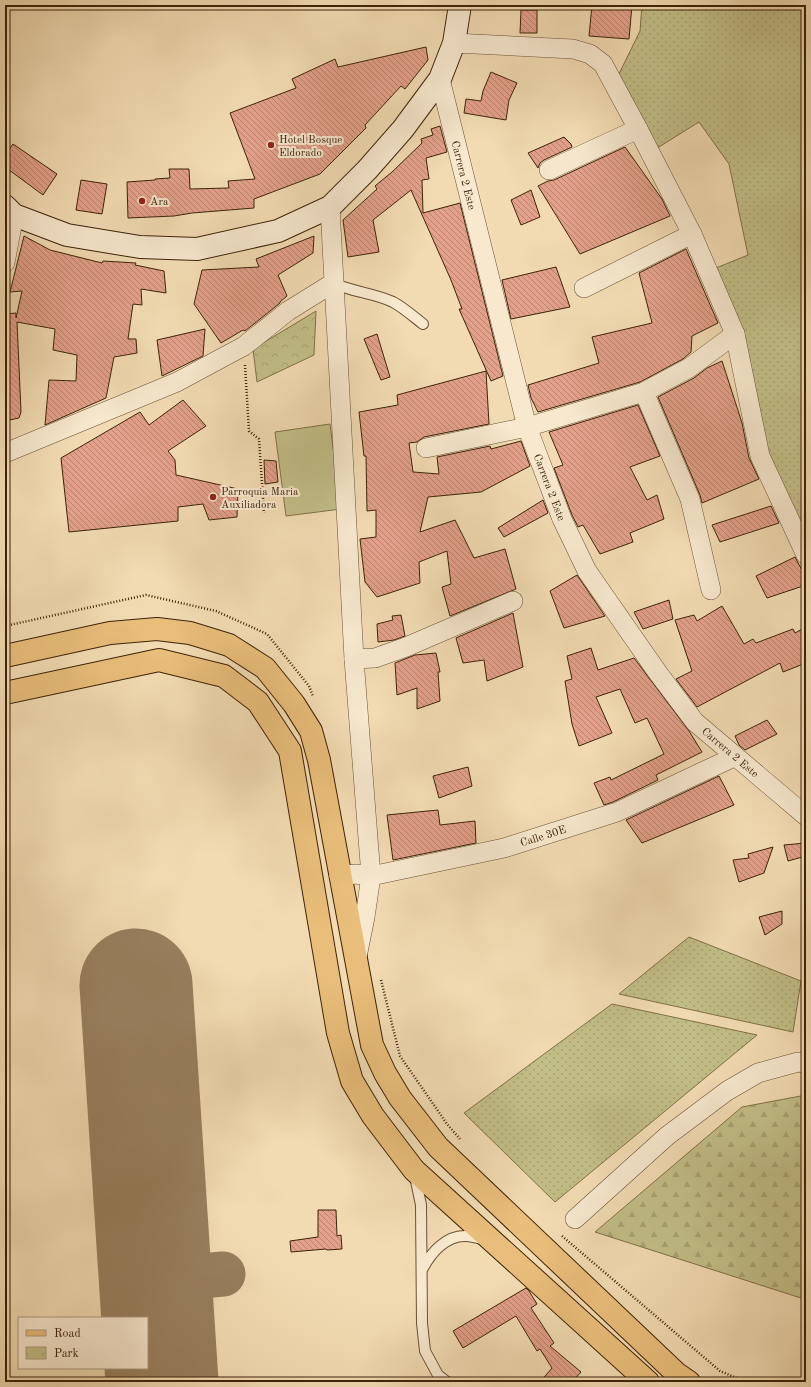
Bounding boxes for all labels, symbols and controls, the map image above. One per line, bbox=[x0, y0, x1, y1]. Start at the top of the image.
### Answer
place label: Hotel Bosque Eldorado bbox=[279, 135, 342, 159]
marker: Hotel Bosque Eldorado bbox=[266, 140, 276, 150]
street label: Carrera 2 Este bbox=[449, 140, 476, 211]
marker: Ara bbox=[137, 196, 147, 206]
place label: Ara bbox=[150, 197, 169, 208]
street label: Carrera 2 Este bbox=[531, 453, 566, 523]
place label: Parroquia Maria Auxiliadora bbox=[221, 487, 299, 511]
marker: Parroquia Maria Auxiliadora bbox=[208, 492, 218, 502]
street label: Carrera 2 Este bbox=[699, 726, 760, 780]
street label: Calle 30E bbox=[519, 825, 568, 849]
legend bbox=[18, 1317, 148, 1369]
text: Road bbox=[54, 1328, 81, 1340]
text: Park bbox=[54, 1348, 79, 1360]

